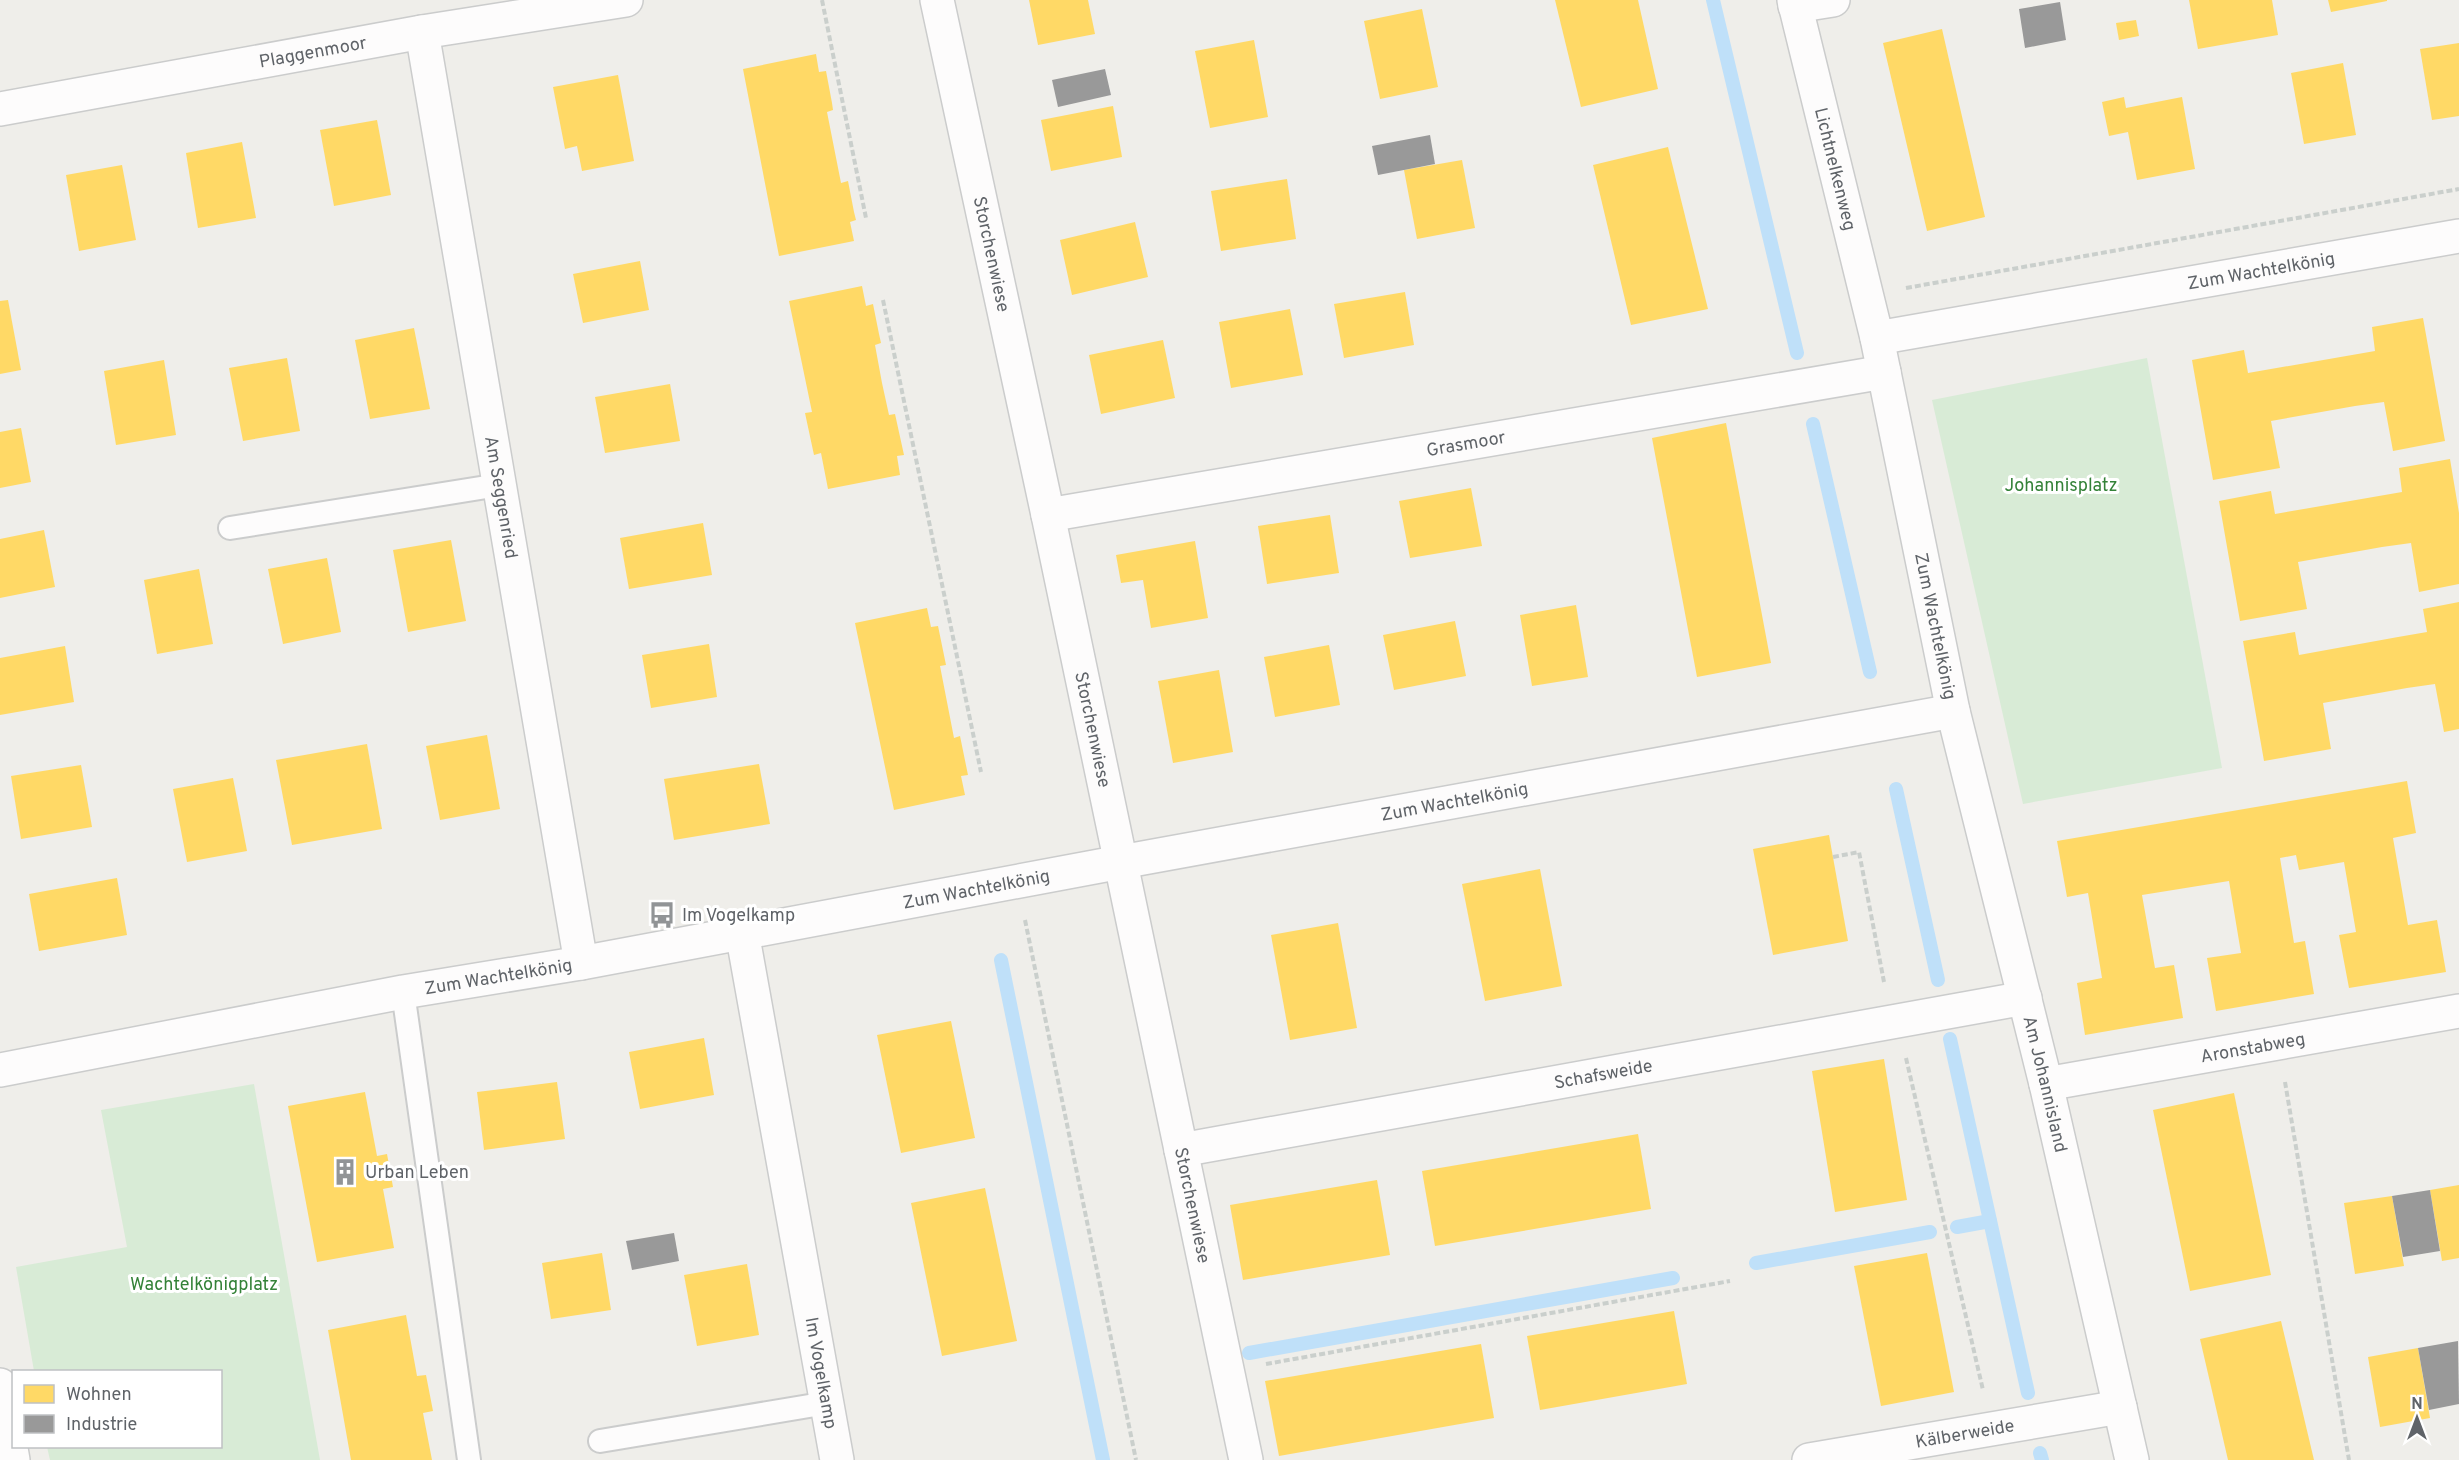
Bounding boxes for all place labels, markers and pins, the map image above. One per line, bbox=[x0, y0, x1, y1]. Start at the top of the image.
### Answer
bus stop icon: Im Vogelkamp bbox=[647, 900, 677, 930]
place label: Im Vogelkamp bbox=[682, 905, 795, 928]
building icon: Urban Leben bbox=[330, 1157, 360, 1187]
place label: Urban Leben bbox=[365, 1162, 469, 1185]

